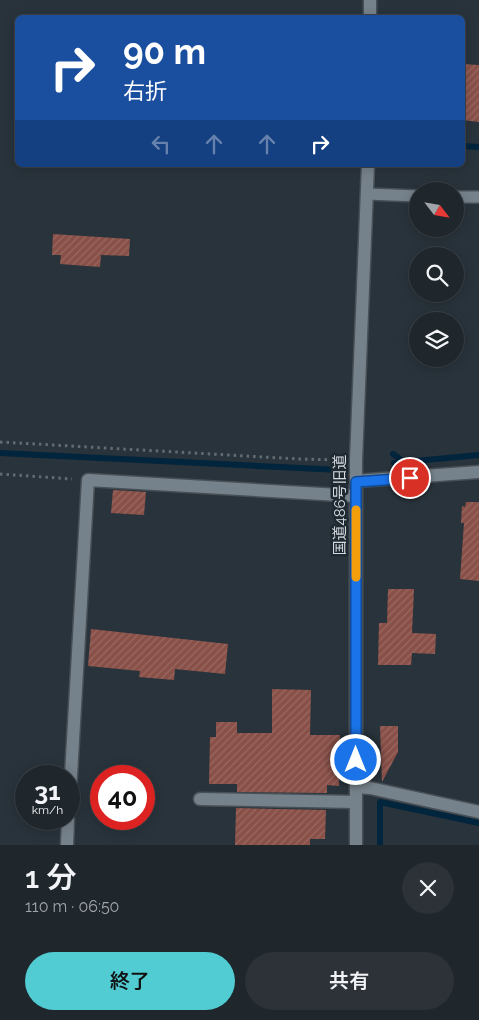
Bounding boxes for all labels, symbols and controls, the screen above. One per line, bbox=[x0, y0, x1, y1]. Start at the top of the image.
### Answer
text: 90 m bbox=[123, 31, 206, 72]
icon: right bbox=[40, 35, 105, 100]
text: 右折 bbox=[123, 78, 167, 104]
icon: left bbox=[147, 130, 175, 158]
icon: ahead bbox=[200, 130, 228, 158]
icon: ahead bbox=[253, 130, 281, 158]
icon: right bbox=[306, 130, 334, 158]
north arrow bbox=[409, 182, 464, 238]
map controls bbox=[409, 182, 464, 367]
button: search bbox=[409, 247, 464, 302]
button: layers bbox=[409, 312, 464, 367]
street label: 国道486号旧道 bbox=[331, 454, 349, 556]
pin bbox=[389, 457, 431, 499]
icon: arrive bbox=[396, 464, 424, 492]
position arrow bbox=[329, 733, 381, 785]
speed limit sign: 40 bbox=[90, 765, 155, 830]
text: 31 bbox=[34, 776, 61, 806]
text: km/h bbox=[32, 803, 63, 817]
text: 1 分 bbox=[25, 860, 77, 895]
button: close bbox=[402, 862, 454, 914]
text: 110 m · 06:50 bbox=[25, 897, 119, 916]
button: 終了 bbox=[25, 952, 235, 1010]
button: 共有 bbox=[245, 952, 454, 1010]

